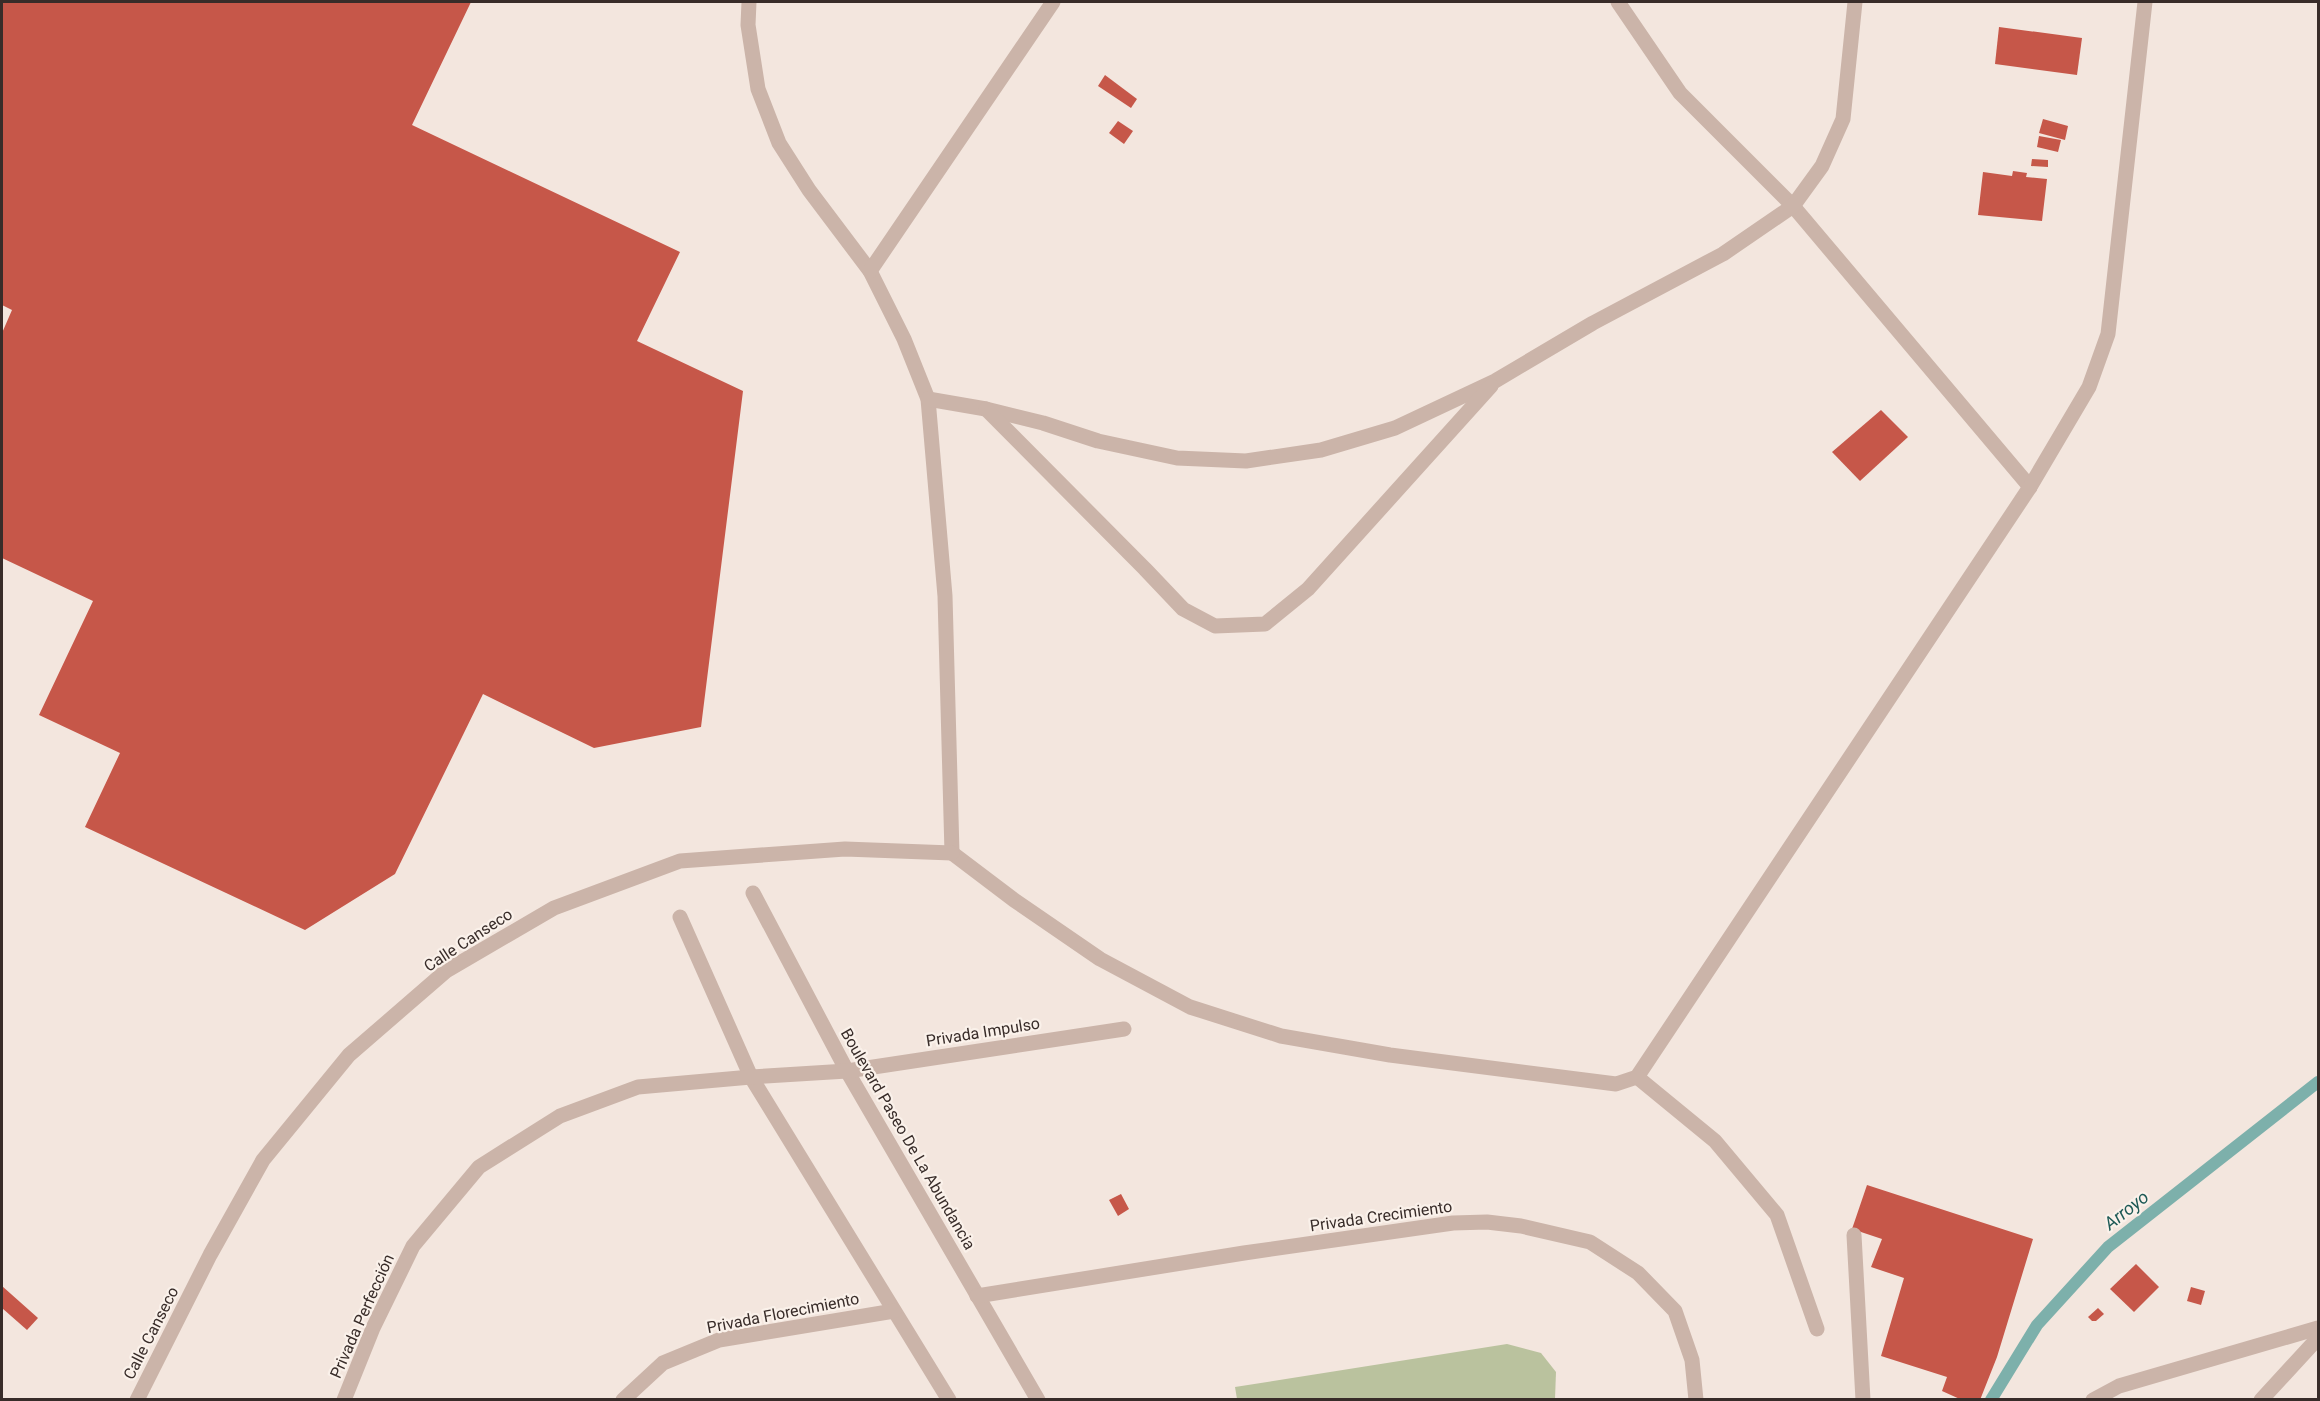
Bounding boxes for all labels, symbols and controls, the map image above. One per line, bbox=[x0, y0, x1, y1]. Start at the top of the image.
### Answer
street label: Calle Canseco bbox=[420, 904, 516, 976]
street label: Privada Impulso bbox=[925, 1014, 1041, 1050]
street label: Boulevard Paseo De La Abundancia bbox=[837, 1025, 979, 1253]
water label: Arroyo bbox=[2099, 1186, 2153, 1235]
street label: Privada Crecimiento bbox=[1309, 1197, 1453, 1235]
street label: Privada Perfección bbox=[326, 1251, 398, 1381]
street label: Calle Canseco bbox=[119, 1283, 183, 1383]
street label: Privada Florecimiento bbox=[705, 1289, 861, 1337]

